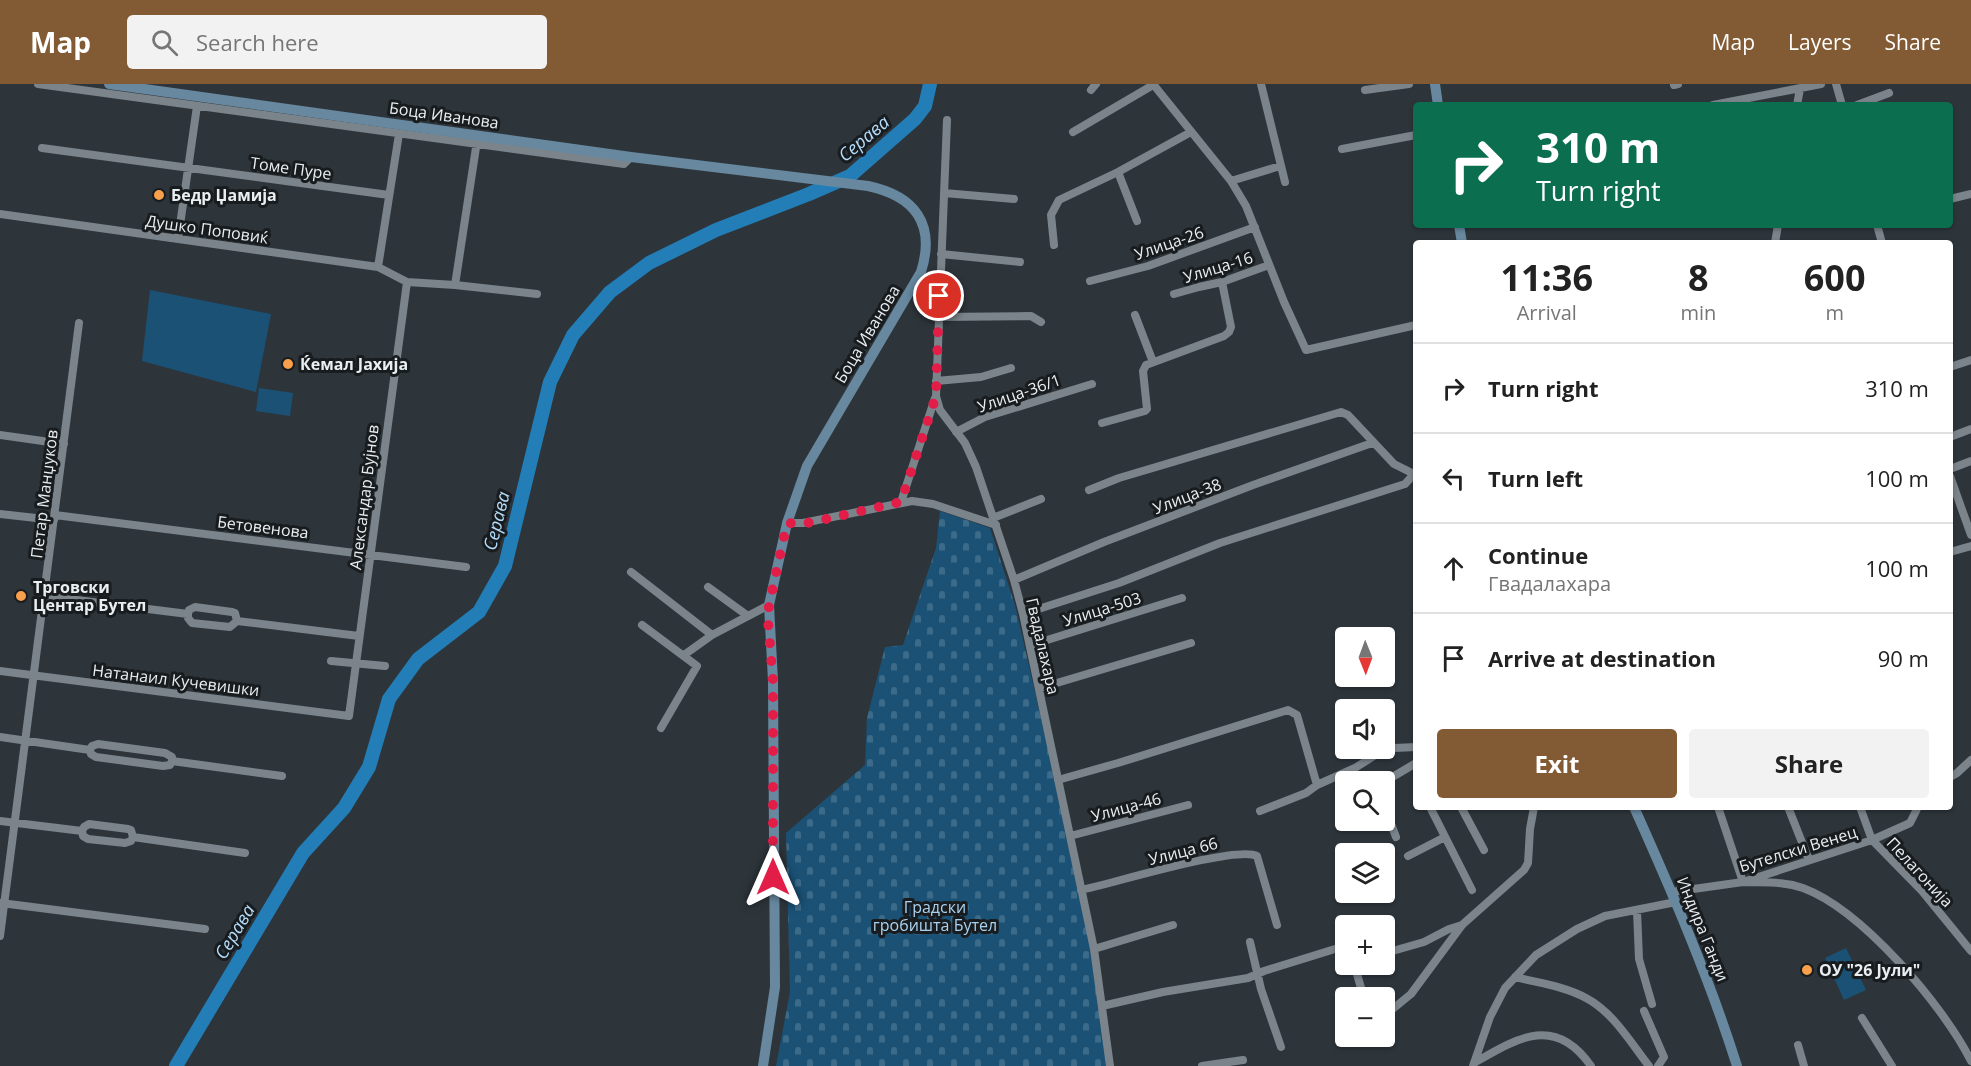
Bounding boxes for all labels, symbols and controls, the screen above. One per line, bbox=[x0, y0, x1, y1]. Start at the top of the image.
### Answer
search box bbox=[127, 15, 547, 69]
text: Map bbox=[30, 23, 91, 61]
icon: search bbox=[148, 26, 181, 59]
text: Search here bbox=[196, 27, 319, 57]
text: Map bbox=[1712, 28, 1755, 56]
text: Layers bbox=[1788, 28, 1852, 56]
text: Share bbox=[1885, 28, 1941, 56]
street label: Боца Иванова bbox=[388, 96, 500, 134]
water label: Серава bbox=[833, 110, 894, 167]
text: 310 m bbox=[1536, 118, 1660, 175]
icon: right bbox=[1437, 126, 1515, 204]
street label: Томе Пуре bbox=[249, 151, 333, 185]
text: Turn right bbox=[1536, 172, 1661, 209]
place label: Бедр Џамија bbox=[171, 184, 277, 206]
marker: Бедр Џамија bbox=[152, 188, 166, 202]
street label: Душко Поповиќ bbox=[144, 210, 271, 249]
street label: Улица-26 bbox=[1132, 221, 1206, 265]
street label: Улица-16 bbox=[1181, 246, 1255, 288]
text: 11:36 bbox=[1500, 253, 1593, 302]
text: 8 bbox=[1688, 253, 1709, 302]
text: 600 bbox=[1804, 253, 1866, 302]
pin bbox=[913, 270, 964, 321]
icon: arrive bbox=[922, 279, 955, 312]
street label: Боца Иванова bbox=[829, 281, 905, 387]
text: Arrival bbox=[1517, 299, 1577, 326]
text: min bbox=[1680, 299, 1716, 326]
text: m bbox=[1825, 299, 1844, 326]
place label: Ќемал Јахија bbox=[300, 353, 408, 375]
marker: Ќемал Јахија bbox=[281, 357, 295, 371]
street label: Улица-36/1 bbox=[974, 369, 1064, 417]
icon: right bbox=[1437, 372, 1470, 405]
text: Turn right bbox=[1488, 373, 1599, 403]
text: 310 m bbox=[1865, 373, 1929, 403]
street label: Александар Бујнов bbox=[344, 423, 384, 571]
street label: Петар Манџуков bbox=[25, 428, 63, 560]
icon: left bbox=[1437, 462, 1470, 495]
text: Turn left bbox=[1488, 463, 1583, 493]
text: 100 m bbox=[1865, 463, 1929, 493]
street label: Улица-38 bbox=[1150, 473, 1224, 519]
water label: Серава bbox=[477, 489, 515, 553]
street label: Бетовенова bbox=[216, 510, 310, 544]
text: Continue bbox=[1488, 540, 1588, 570]
icon: ahead bbox=[1437, 552, 1470, 585]
text: 100 m bbox=[1865, 553, 1929, 583]
text: Гвадалахара bbox=[1488, 570, 1611, 597]
place label: Трговски Центар Бутел bbox=[33, 576, 146, 616]
street label: Улица-503 bbox=[1060, 587, 1144, 631]
marker: Трговски Центар Бутел bbox=[14, 589, 28, 603]
street label: Гвадалахара bbox=[1021, 596, 1065, 696]
north arrow bbox=[1335, 627, 1395, 687]
map controls bbox=[1335, 627, 1395, 1047]
icon: arrive bbox=[1437, 642, 1470, 675]
text: Arrive at destination bbox=[1488, 643, 1716, 673]
text: 90 m bbox=[1878, 643, 1929, 673]
street label: Натанаил Кучевишки bbox=[91, 659, 261, 701]
button: sound bbox=[1335, 699, 1395, 759]
button: Exit bbox=[1437, 729, 1677, 798]
button: Share bbox=[1689, 729, 1929, 798]
button: search bbox=[1335, 771, 1395, 831]
street label: Улица-46 bbox=[1089, 787, 1163, 827]
street label: Бутелски Венец bbox=[1736, 821, 1860, 877]
street label: Улица 66 bbox=[1146, 832, 1220, 870]
street label: Пелагонија bbox=[1882, 832, 1958, 912]
button: layers bbox=[1335, 843, 1395, 903]
position arrow bbox=[741, 845, 805, 909]
street label: Индира Ганди bbox=[1672, 873, 1734, 985]
park label: Градски гробишта Бутел bbox=[873, 896, 997, 936]
water label: Серава bbox=[208, 900, 260, 963]
button: + bbox=[1335, 915, 1395, 975]
place label: ОУ "26 Јули" bbox=[1819, 959, 1920, 981]
marker: ОУ "26 Јули" bbox=[1800, 963, 1814, 977]
button: − bbox=[1335, 987, 1395, 1047]

